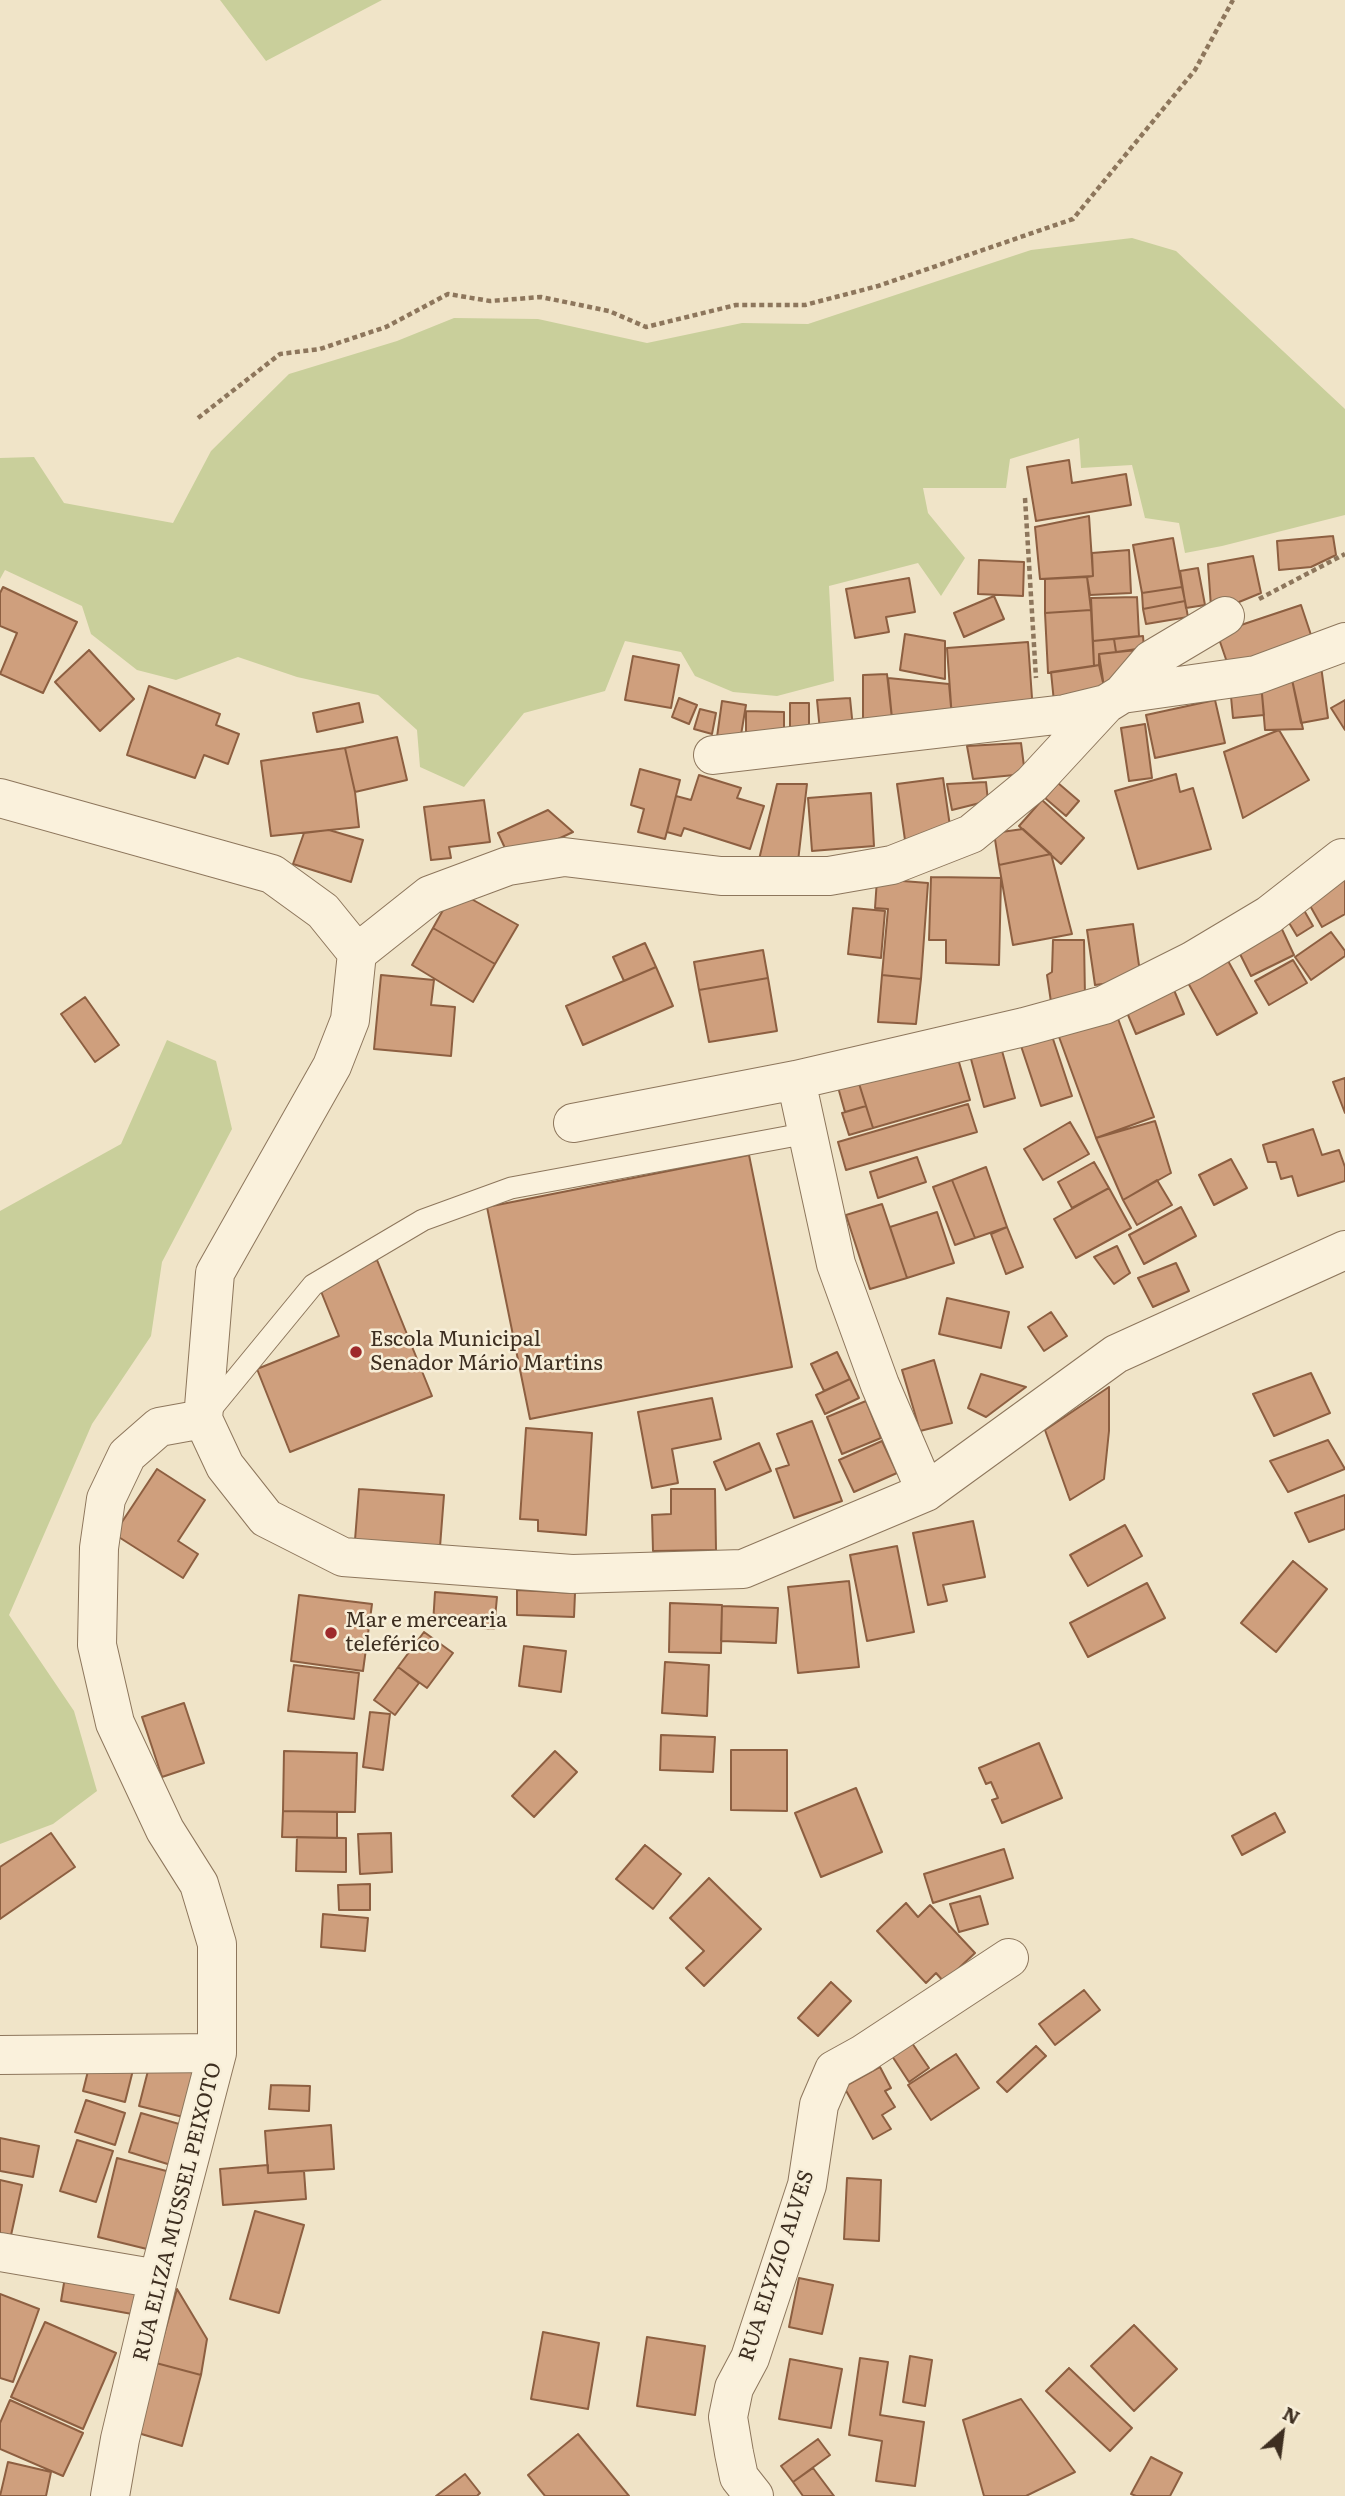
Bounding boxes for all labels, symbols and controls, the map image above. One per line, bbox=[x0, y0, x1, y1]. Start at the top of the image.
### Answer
place label: Escola Municipal Senador Mário Martins bbox=[370, 1327, 603, 1377]
marker: Escola Municipal Senador Mário Martins bbox=[348, 1344, 364, 1360]
place label: Mar e mercearia teleférico bbox=[345, 1608, 507, 1658]
marker: Mar e mercearia teleférico bbox=[323, 1625, 339, 1641]
street label: RUA ELIZA MUSSEL PEIXOTO bbox=[129, 2060, 227, 2364]
street label: RUA ELYZIO ALVES bbox=[734, 2167, 820, 2365]
north arrow bbox=[1247, 2398, 1317, 2468]
text: N bbox=[1278, 2398, 1305, 2431]

